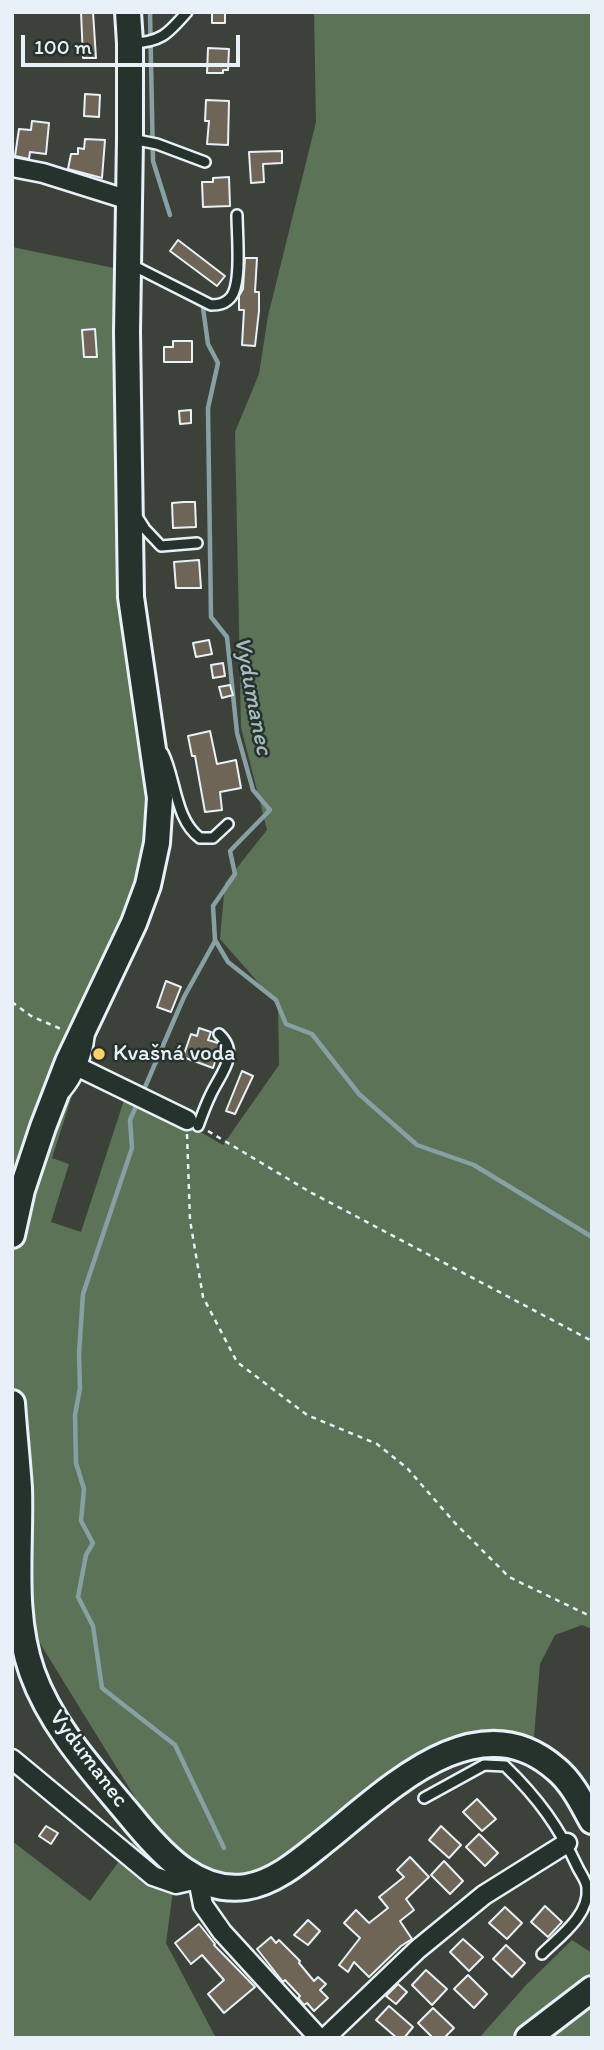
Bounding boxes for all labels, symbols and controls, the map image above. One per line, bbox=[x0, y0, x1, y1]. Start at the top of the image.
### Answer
scale bar bbox=[24, 21, 243, 65]
text: 100 m bbox=[34, 34, 92, 59]
water label: Vydumanec bbox=[226, 635, 278, 757]
place label: Kvašná voda bbox=[113, 1040, 235, 1068]
marker: Kvašná voda bbox=[91, 1046, 107, 1062]
street label: Vydumanec bbox=[43, 1705, 133, 1813]

